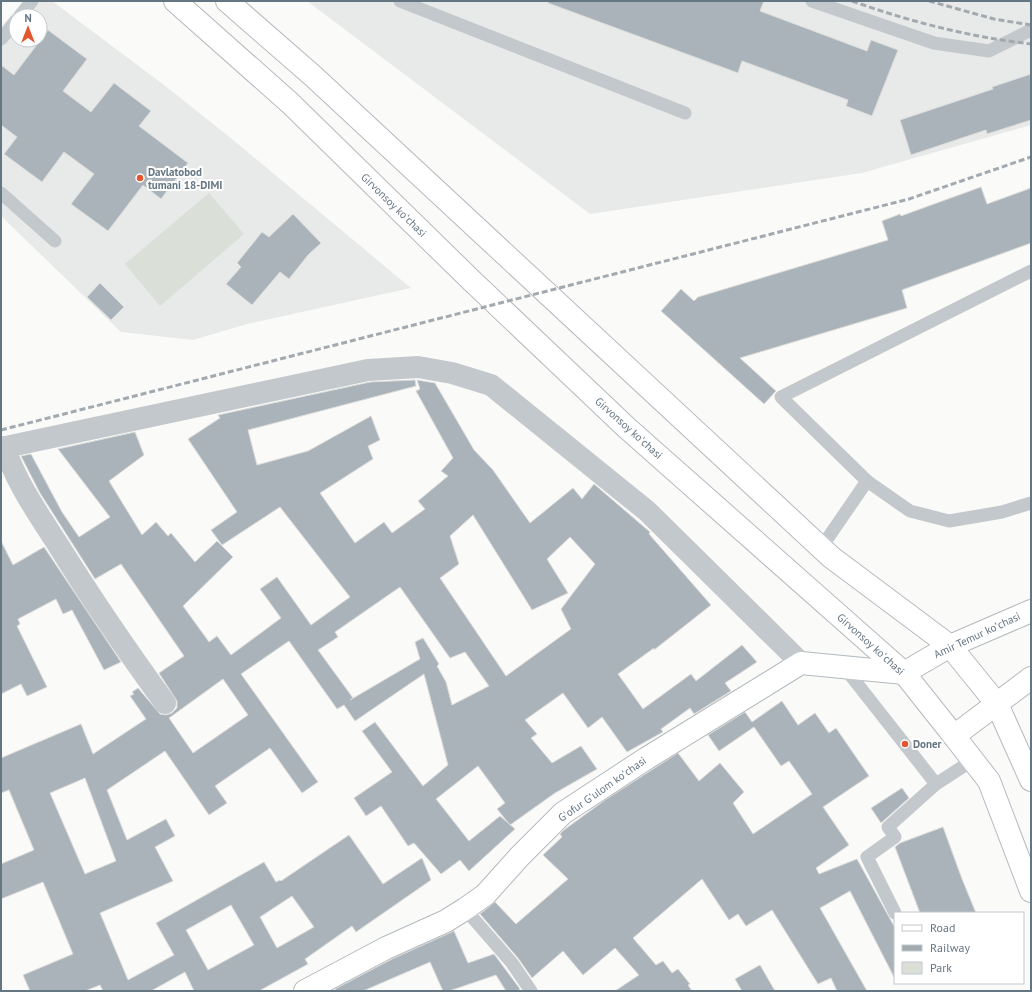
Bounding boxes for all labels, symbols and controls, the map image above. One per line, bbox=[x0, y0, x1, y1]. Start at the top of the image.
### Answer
north arrow bbox=[8, 8, 48, 48]
text: N bbox=[24, 11, 32, 25]
place label: Davlatobod tumani 18-DIMI bbox=[148, 165, 222, 192]
street label: Girvonsoy koʻchasi bbox=[358, 170, 430, 240]
marker: Davlatobod tumani 18-DIMI bbox=[135, 173, 145, 183]
street label: Girvonsoy koʻchasi bbox=[592, 394, 666, 462]
street label: Amir Temur koʻchasi bbox=[931, 609, 1023, 661]
street label: Girvonsoy koʻchasi bbox=[834, 610, 908, 678]
place label: Doner bbox=[913, 737, 942, 751]
marker: Doner bbox=[900, 739, 910, 749]
street label: Gʻofur Gʻulom koʻchasi bbox=[555, 753, 649, 825]
legend bbox=[894, 912, 1024, 984]
text: Road bbox=[930, 920, 955, 935]
text: Railway bbox=[930, 940, 970, 955]
text: Park bbox=[930, 960, 952, 975]

